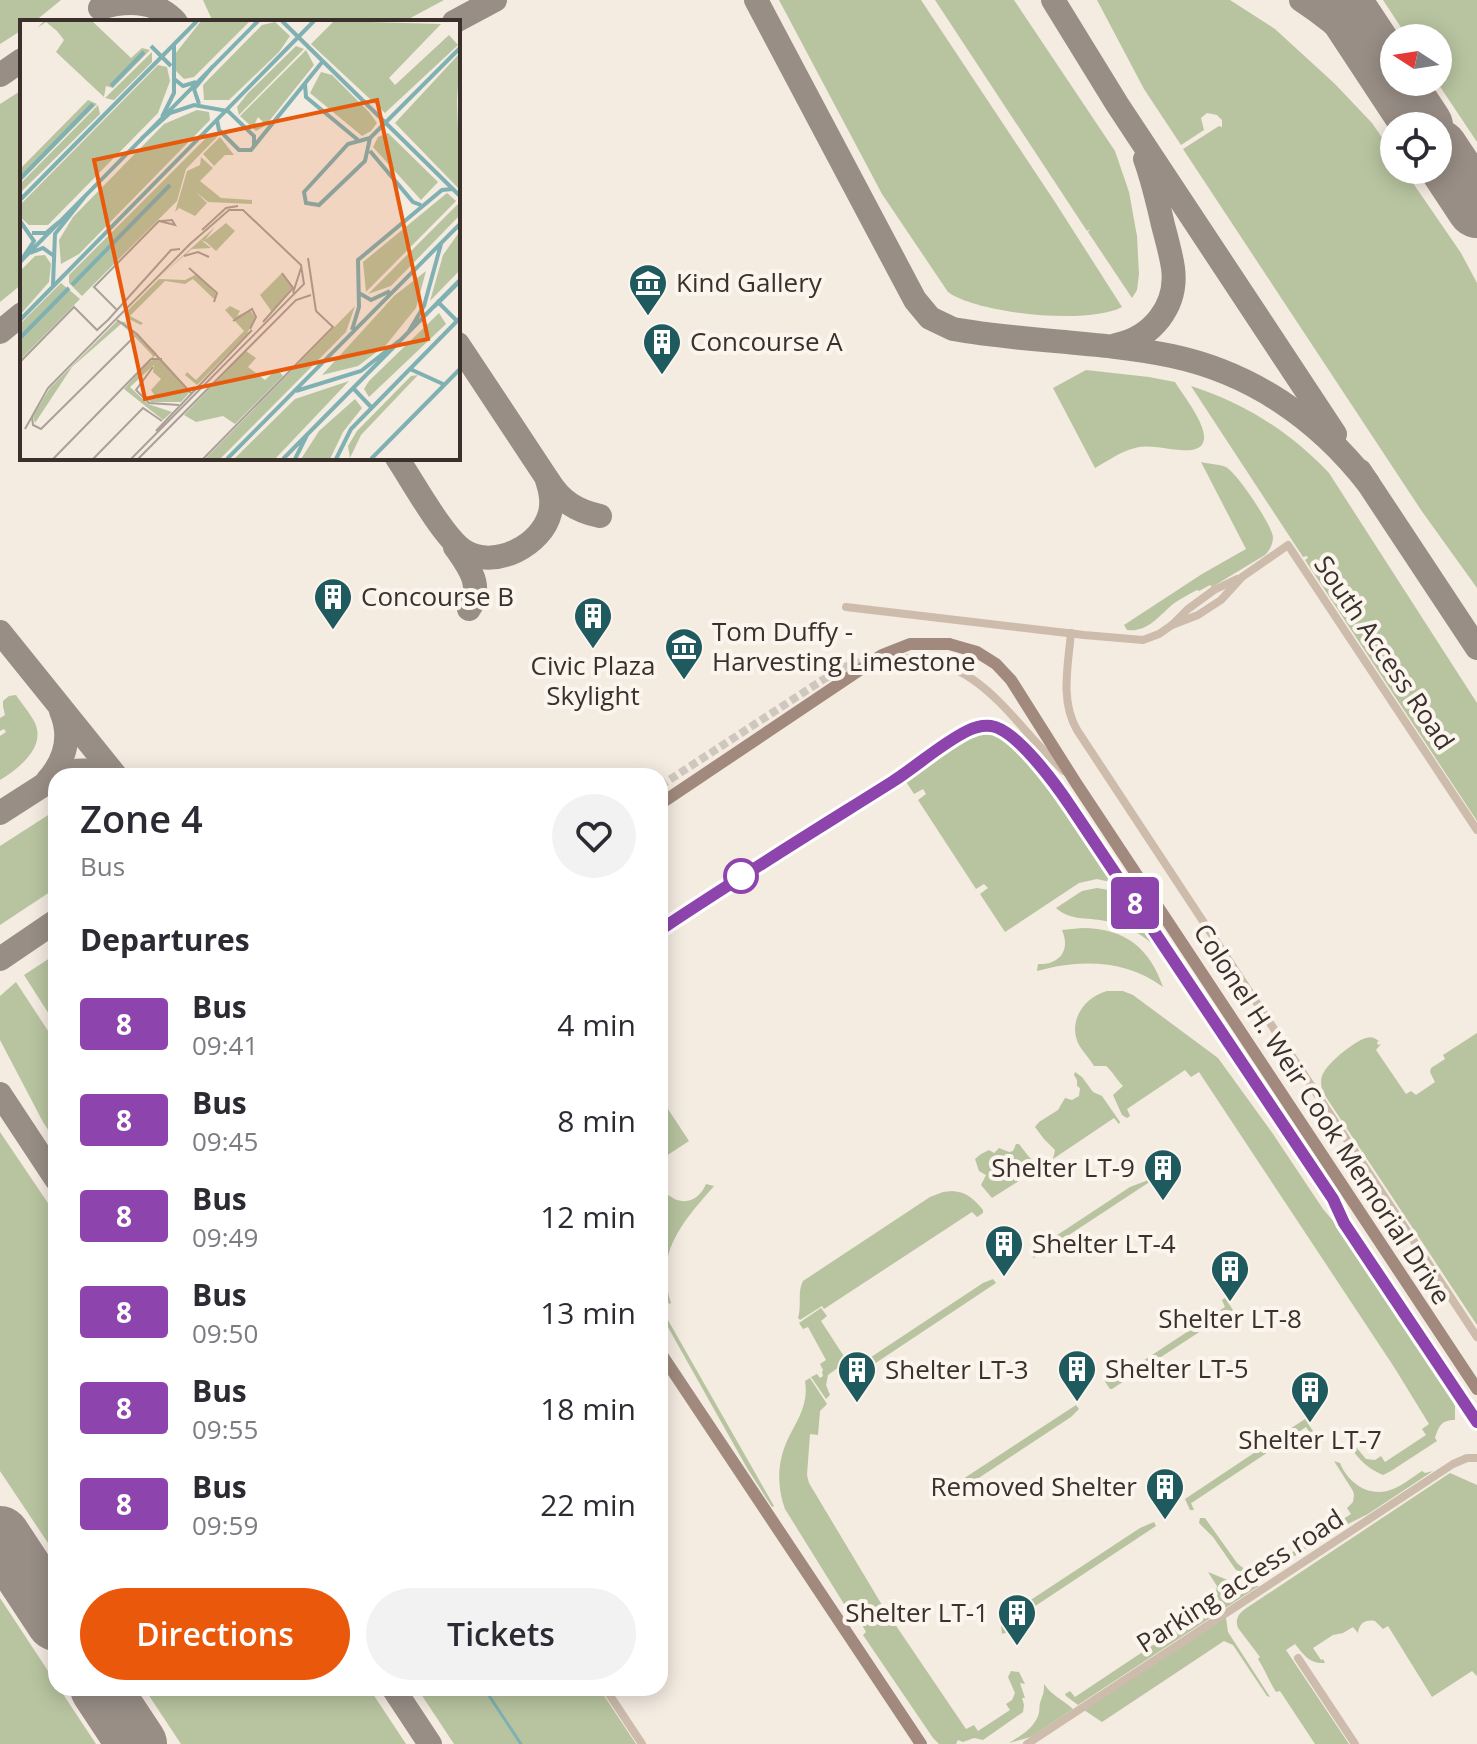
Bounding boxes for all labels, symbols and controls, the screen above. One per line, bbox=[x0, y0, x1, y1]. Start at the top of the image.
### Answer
inset map bbox=[20, 20, 460, 460]
north arrow bbox=[1380, 24, 1452, 96]
map controls bbox=[1380, 24, 1452, 184]
button: locate bbox=[1380, 112, 1452, 184]
museum icon: Kind Gallery bbox=[627, 262, 669, 317]
place label: Kind Gallery bbox=[676, 264, 823, 300]
building icon: Concourse A bbox=[641, 321, 683, 376]
place label: Concourse A bbox=[690, 323, 843, 359]
street label: South Access Road bbox=[1306, 548, 1463, 757]
building icon: Concourse B bbox=[312, 576, 354, 631]
place label: Concourse B bbox=[361, 578, 514, 614]
building icon: Civic Plaza Skylight bbox=[572, 595, 614, 650]
place label: Tom Duffy - Harvesting Limestone bbox=[712, 613, 976, 679]
museum icon: Tom Duffy - Harvesting Limestone bbox=[663, 626, 705, 681]
place label: Civic Plaza Skylight bbox=[531, 647, 656, 713]
text: Zone 4 bbox=[80, 792, 203, 844]
button: heart bbox=[552, 794, 636, 878]
text: Bus bbox=[80, 848, 125, 884]
unlabelled marker bbox=[724, 859, 758, 893]
line badge: 8 bbox=[1109, 877, 1161, 929]
text: 8 bbox=[1127, 884, 1143, 922]
street label: Colonel H. Weir Cook Memorial Drive bbox=[1186, 916, 1460, 1311]
text: Departures bbox=[80, 919, 250, 960]
text: Bus bbox=[192, 986, 247, 1027]
text: 4 min bbox=[557, 1004, 636, 1045]
text: 8 bbox=[116, 1005, 132, 1043]
text: 09:41 bbox=[192, 1027, 258, 1063]
text: Bus bbox=[192, 1082, 247, 1123]
text: 8 min bbox=[557, 1100, 636, 1141]
text: 8 bbox=[116, 1101, 132, 1139]
text: 09:45 bbox=[192, 1123, 258, 1159]
building icon: Shelter LT-9 bbox=[1142, 1147, 1184, 1202]
place label: Shelter LT-9 bbox=[991, 1149, 1135, 1185]
text: Bus bbox=[192, 1178, 247, 1219]
text: 12 min bbox=[540, 1196, 636, 1237]
text: 8 bbox=[116, 1197, 132, 1235]
text: 09:49 bbox=[192, 1219, 258, 1255]
building icon: Shelter LT-4 bbox=[983, 1223, 1025, 1278]
place label: Shelter LT-4 bbox=[1032, 1225, 1176, 1261]
building icon: Shelter LT-8 bbox=[1209, 1248, 1251, 1303]
text: Bus bbox=[192, 1274, 247, 1315]
text: 13 min bbox=[540, 1292, 636, 1333]
text: 8 bbox=[116, 1293, 132, 1331]
place label: Shelter LT-8 bbox=[1158, 1300, 1302, 1336]
text: 09:50 bbox=[192, 1315, 258, 1351]
building icon: Shelter LT-5 bbox=[1056, 1348, 1098, 1403]
building icon: Shelter LT-3 bbox=[836, 1349, 878, 1404]
place label: Shelter LT-5 bbox=[1105, 1350, 1249, 1386]
place label: Shelter LT-3 bbox=[885, 1351, 1029, 1387]
building icon: Shelter LT-7 bbox=[1289, 1369, 1331, 1424]
text: Bus bbox=[192, 1370, 247, 1411]
text: 18 min bbox=[540, 1388, 636, 1429]
text: 8 bbox=[116, 1389, 132, 1427]
text: 09:55 bbox=[192, 1411, 258, 1447]
place label: Shelter LT-7 bbox=[1238, 1421, 1382, 1457]
text: Bus bbox=[192, 1466, 247, 1507]
building icon: Removed Shelter bbox=[1144, 1466, 1186, 1521]
place label: Removed Shelter bbox=[931, 1468, 1137, 1504]
text: 22 min bbox=[540, 1484, 636, 1525]
text: 8 bbox=[116, 1485, 132, 1523]
street label: Parking access road bbox=[1129, 1500, 1350, 1661]
text: 09:59 bbox=[192, 1507, 258, 1543]
button: Directions bbox=[80, 1588, 350, 1680]
button: Tickets bbox=[366, 1588, 636, 1680]
building icon: Shelter LT-1 bbox=[996, 1592, 1038, 1647]
place label: Shelter LT-1 bbox=[845, 1594, 989, 1630]

